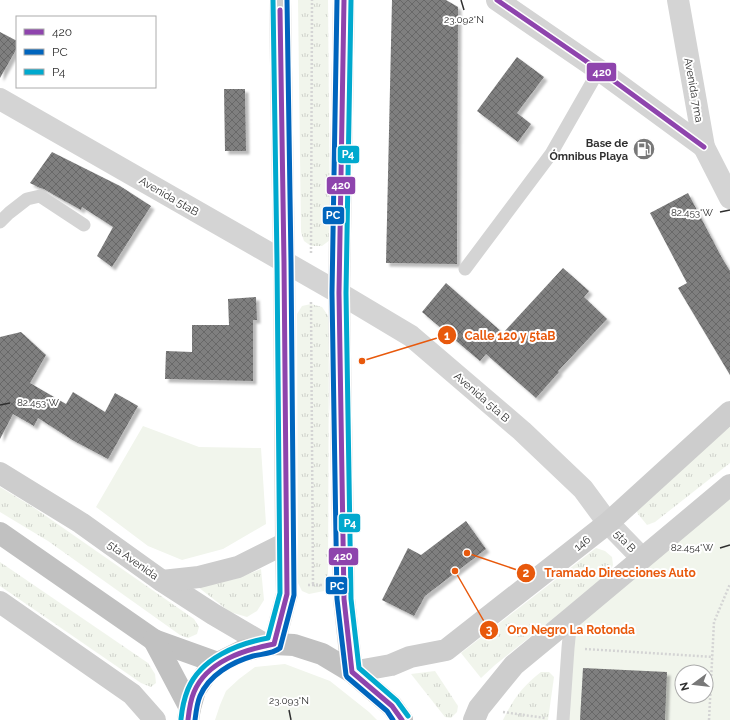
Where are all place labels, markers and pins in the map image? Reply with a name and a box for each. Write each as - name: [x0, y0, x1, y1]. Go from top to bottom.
- fuel station icon: Base de Ómnibus Playa: [631, 136, 657, 162]
- place label: Base de Ómnibus Playa: [550, 137, 628, 163]
- callout: Calle 120 y 5taB: [437, 323, 564, 347]
- callout: Tramado Direcciones Auto: [516, 561, 704, 585]
- callout: Oro Negro La Rotonda: [479, 618, 643, 642]

